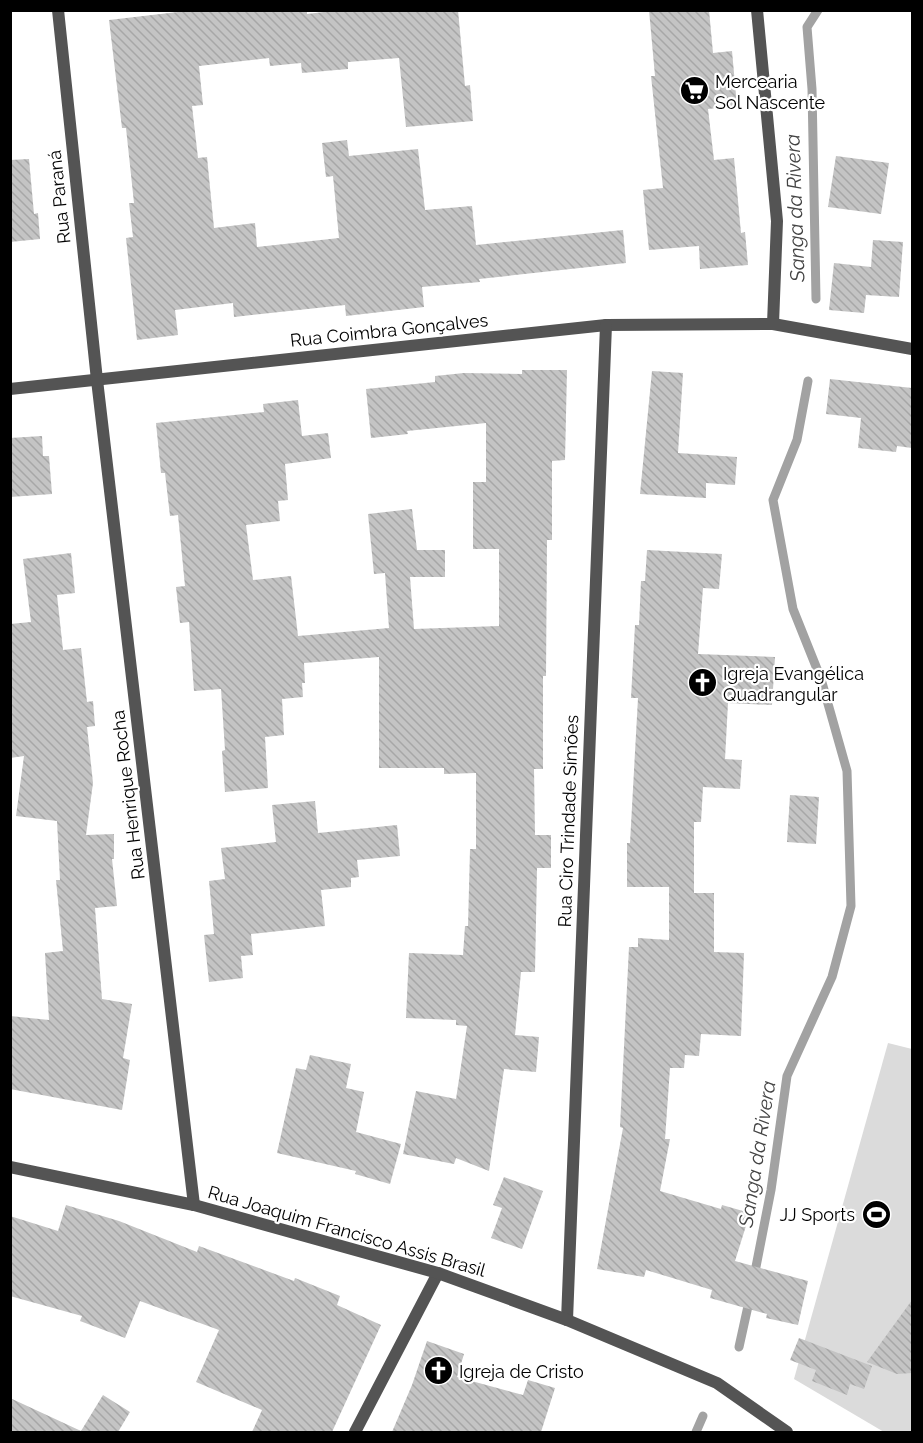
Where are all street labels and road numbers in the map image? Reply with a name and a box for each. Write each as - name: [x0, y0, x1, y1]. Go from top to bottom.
- street label: Rua Paraná: [44, 149, 74, 245]
- street label: Rua Coimbra Gonçalves: [289, 309, 489, 351]
- street label: Rua Henrique Rocha: [107, 709, 149, 881]
- street label: Rua Ciro Trindade Simões: [554, 714, 582, 928]
- street label: Rua Joaquim Francisco Assis Brasil: [206, 1181, 488, 1281]

